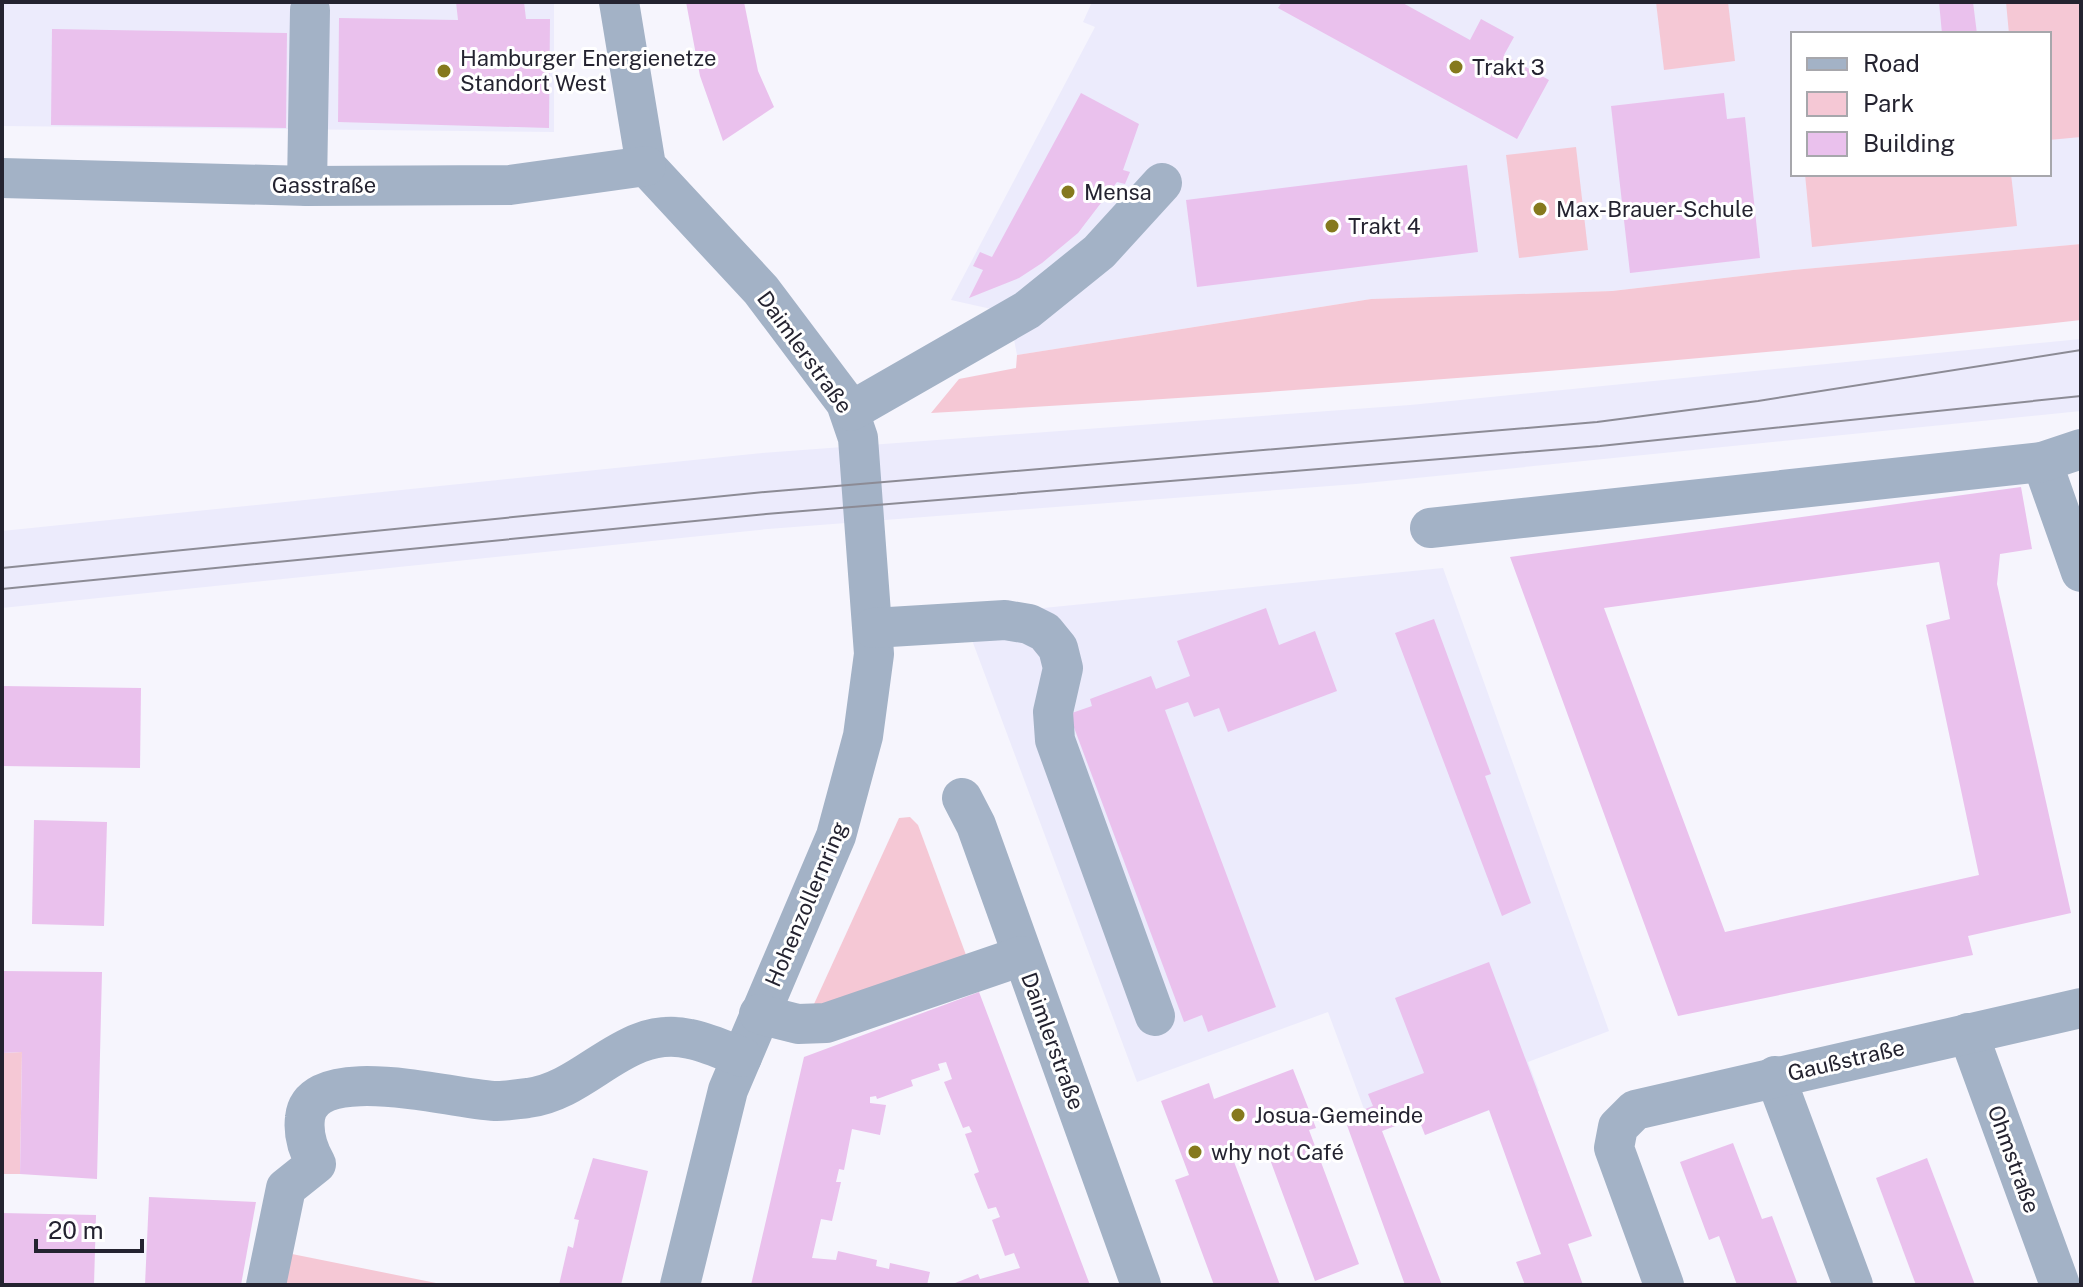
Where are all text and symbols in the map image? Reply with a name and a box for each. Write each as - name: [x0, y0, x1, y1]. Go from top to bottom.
- legend: [1791, 32, 2051, 176]
- place label: Hamburger Energienetze Standort West: [460, 45, 716, 96]
- text: Road: [1863, 49, 1920, 77]
- place label: Trakt 3: [1472, 54, 1545, 80]
- marker: Trakt 3: [1447, 58, 1465, 76]
- marker: Hamburger Energienetze Standort West: [435, 62, 453, 80]
- text: Park: [1863, 89, 1914, 117]
- text: Building: [1863, 129, 1955, 157]
- street label: Gasstraße: [272, 172, 376, 198]
- place label: Mensa: [1084, 179, 1152, 205]
- marker: Mensa: [1059, 183, 1077, 201]
- place label: Max-Brauer-Schule: [1556, 196, 1754, 222]
- marker: Max-Brauer-Schule: [1531, 200, 1549, 218]
- place label: Trakt 4: [1348, 213, 1421, 239]
- marker: Trakt 4: [1323, 217, 1341, 235]
- street label: Daimlerstraße: [752, 286, 858, 418]
- street label: Hohenzollernring: [760, 818, 852, 990]
- street label: Daimlerstraße: [1016, 969, 1090, 1113]
- street label: Gaußstraße: [1785, 1034, 1907, 1086]
- place label: Josua-Gemeinde: [1254, 1102, 1423, 1128]
- street label: Ohmstraße: [1982, 1102, 2046, 1216]
- marker: Josua-Gemeinde: [1229, 1106, 1247, 1124]
- place label: why not Café: [1211, 1139, 1344, 1165]
- marker: why not Café: [1186, 1143, 1204, 1161]
- scale bar: [36, 1203, 142, 1253]
- text: 20 m: [48, 1216, 104, 1244]

